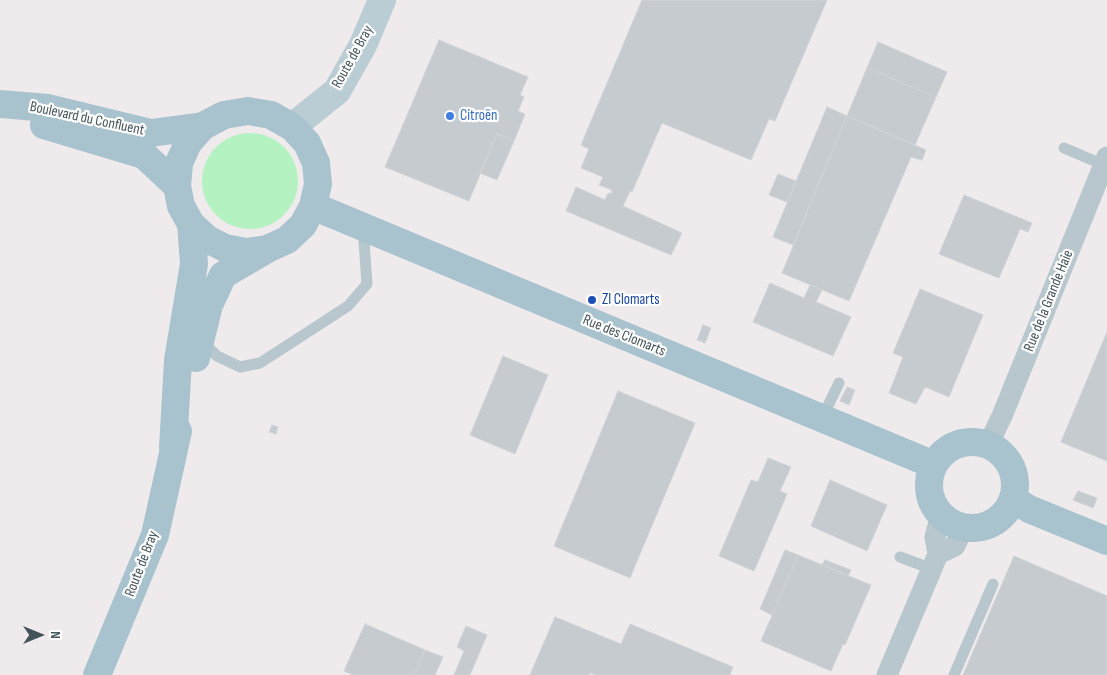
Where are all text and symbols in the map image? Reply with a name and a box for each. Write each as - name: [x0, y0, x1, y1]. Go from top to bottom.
- street label: Route de Bray: [328, 22, 378, 92]
- street label: Boulevard du Confluent: [28, 98, 146, 140]
- place label: Citroën: [460, 107, 497, 125]
- marker: Citroën: [444, 110, 456, 122]
- street label: Rue de la Grande Haie: [1020, 248, 1078, 354]
- place label: ZI Clomarts: [602, 291, 660, 309]
- marker: ZI Clomarts: [586, 294, 598, 306]
- street label: Rue des Clomarts: [580, 311, 668, 361]
- street label: Route de Bray: [121, 529, 163, 599]
- north arrow: [15, 610, 65, 660]
- text: N: [47, 631, 64, 639]

